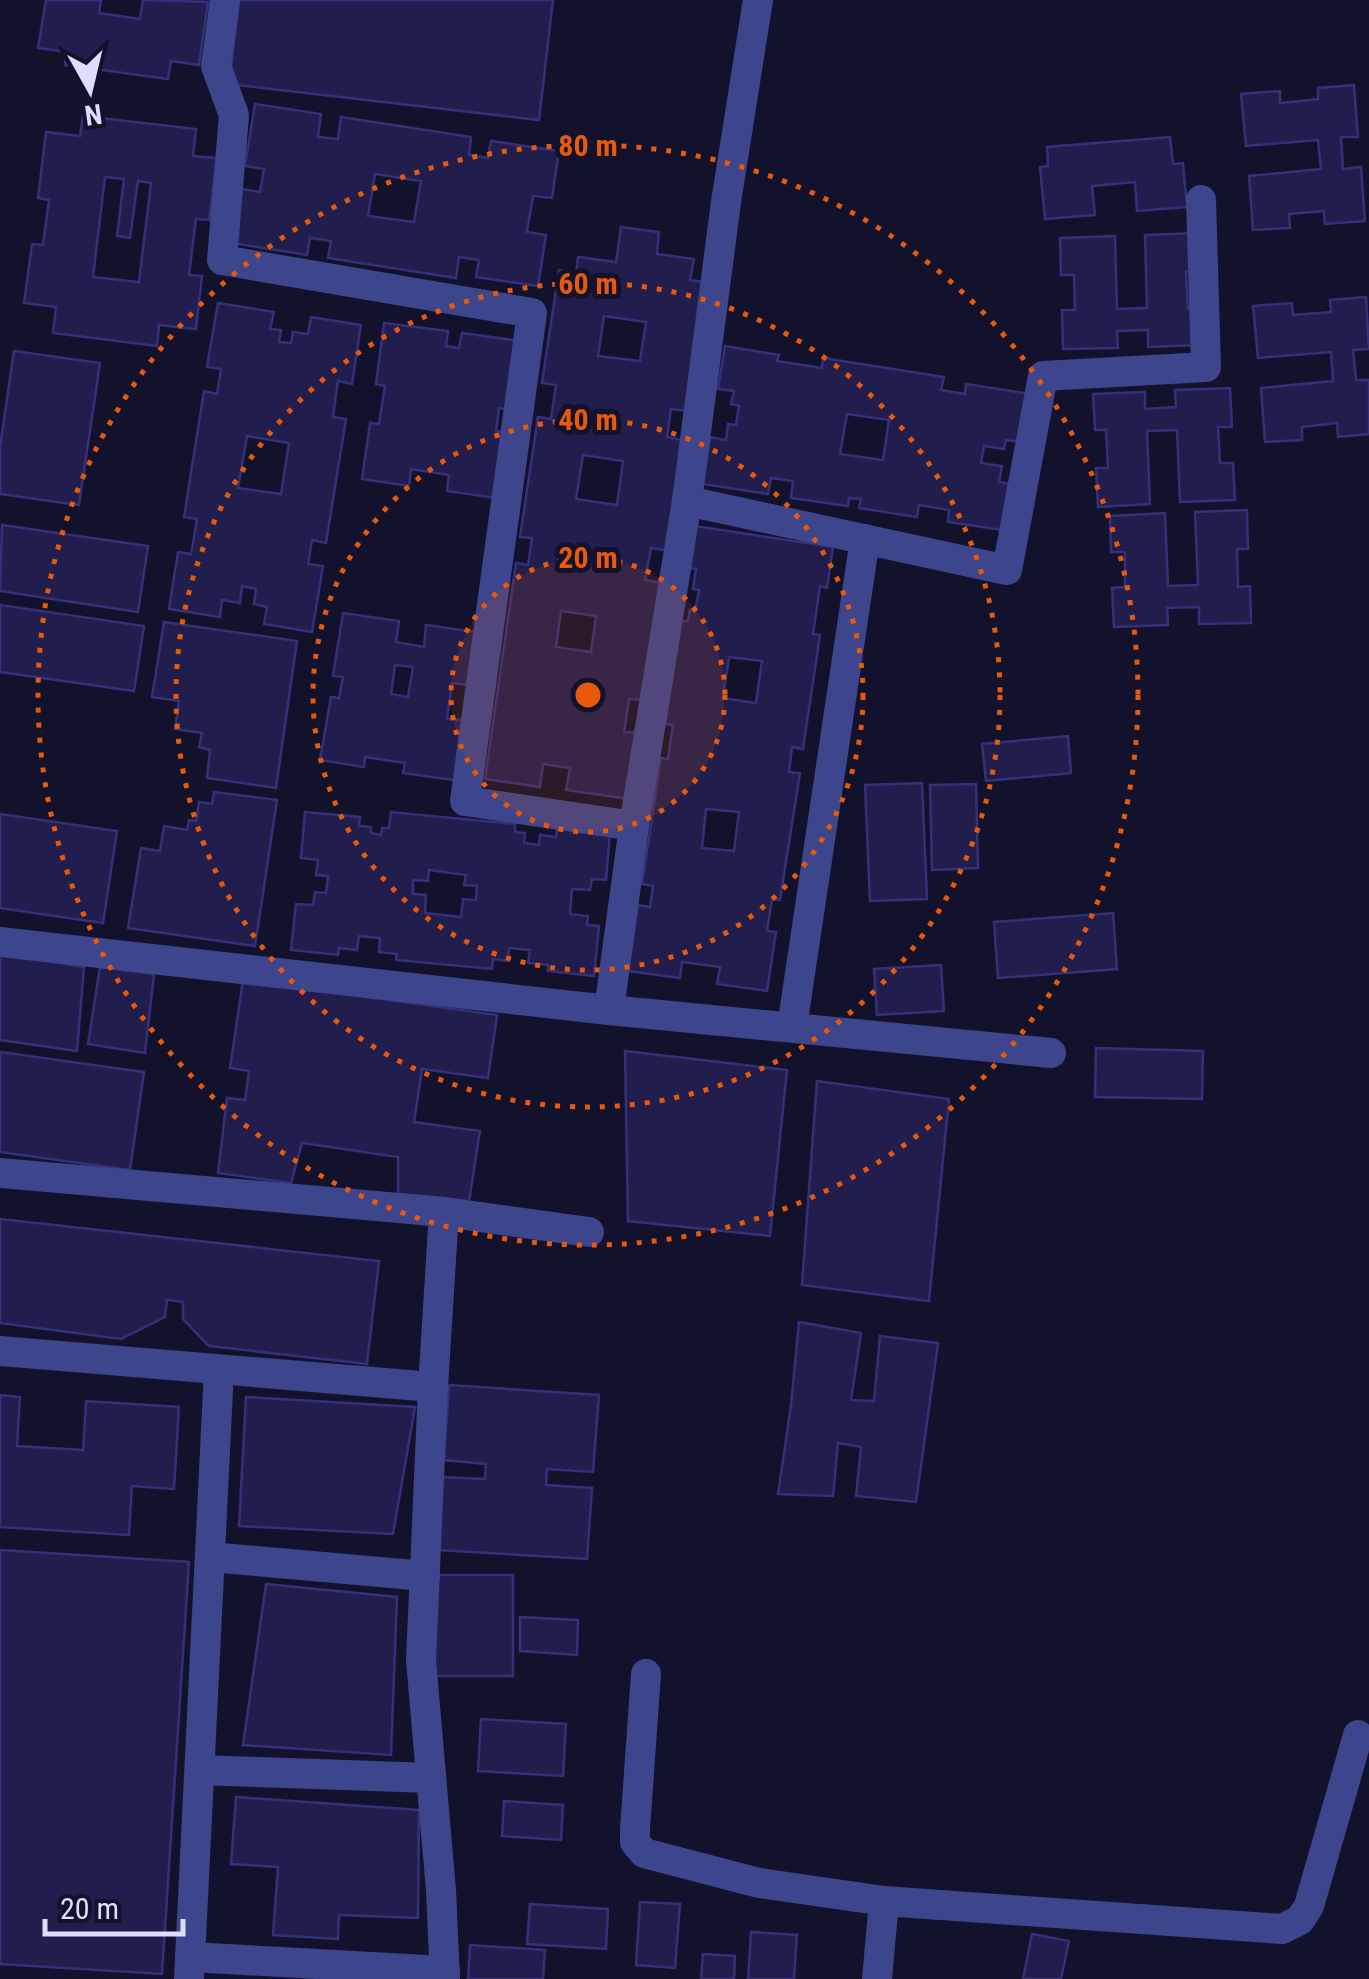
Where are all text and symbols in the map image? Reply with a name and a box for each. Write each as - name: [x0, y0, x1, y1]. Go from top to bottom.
- north arrow: [40, 40, 140, 140]
- text: N: [83, 97, 104, 132]
- text: 80 m: [558, 128, 618, 163]
- text: 60 m: [558, 266, 618, 301]
- text: 40 m: [558, 402, 618, 437]
- text: 20 m: [558, 540, 618, 575]
- centre of rings: [570, 677, 606, 713]
- scale bar: [45, 1874, 182, 1936]
- text: 20 m: [60, 1891, 119, 1926]

